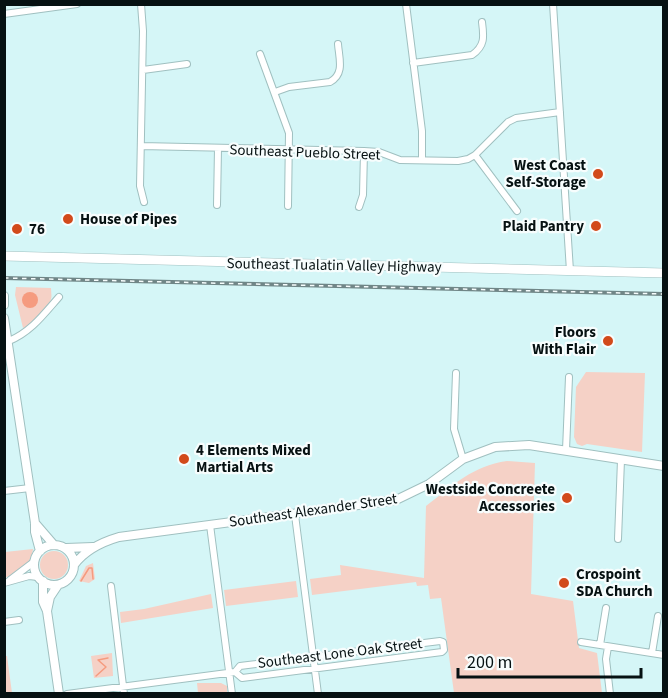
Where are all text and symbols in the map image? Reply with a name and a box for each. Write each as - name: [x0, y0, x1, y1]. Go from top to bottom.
- street label: Southeast Pueblo Street: [229, 139, 381, 166]
- place label: West Coast Self-Storage: [506, 155, 586, 193]
- marker: West Coast Self-Storage: [591, 167, 605, 181]
- place label: House of Pipes: [80, 209, 177, 230]
- marker: House of Pipes: [61, 212, 75, 226]
- place label: Plaid Pantry: [503, 216, 584, 237]
- place label: 76: [29, 219, 45, 240]
- marker: Plaid Pantry: [589, 219, 603, 233]
- marker: 76: [10, 222, 24, 236]
- street label: Southeast Tualatin Valley Highway: [226, 253, 442, 278]
- place label: Floors With Flair: [532, 322, 596, 360]
- marker: Floors With Flair: [601, 334, 615, 348]
- place label: 4 Elements Mixed Martial Arts: [196, 440, 311, 478]
- marker: 4 Elements Mixed Martial Arts: [177, 452, 191, 466]
- place label: Westside Concreete Accessories: [426, 479, 555, 517]
- street label: Southeast Alexander Street: [228, 488, 398, 533]
- marker: Westside Concreete Accessories: [560, 491, 574, 505]
- place label: Crospoint SDA Church: [576, 564, 653, 602]
- marker: Crospoint SDA Church: [557, 576, 571, 590]
- street label: Southeast Lone Oak Street: [257, 633, 424, 674]
- scale bar: [458, 641, 641, 679]
- text: 200 m: [467, 650, 512, 675]

